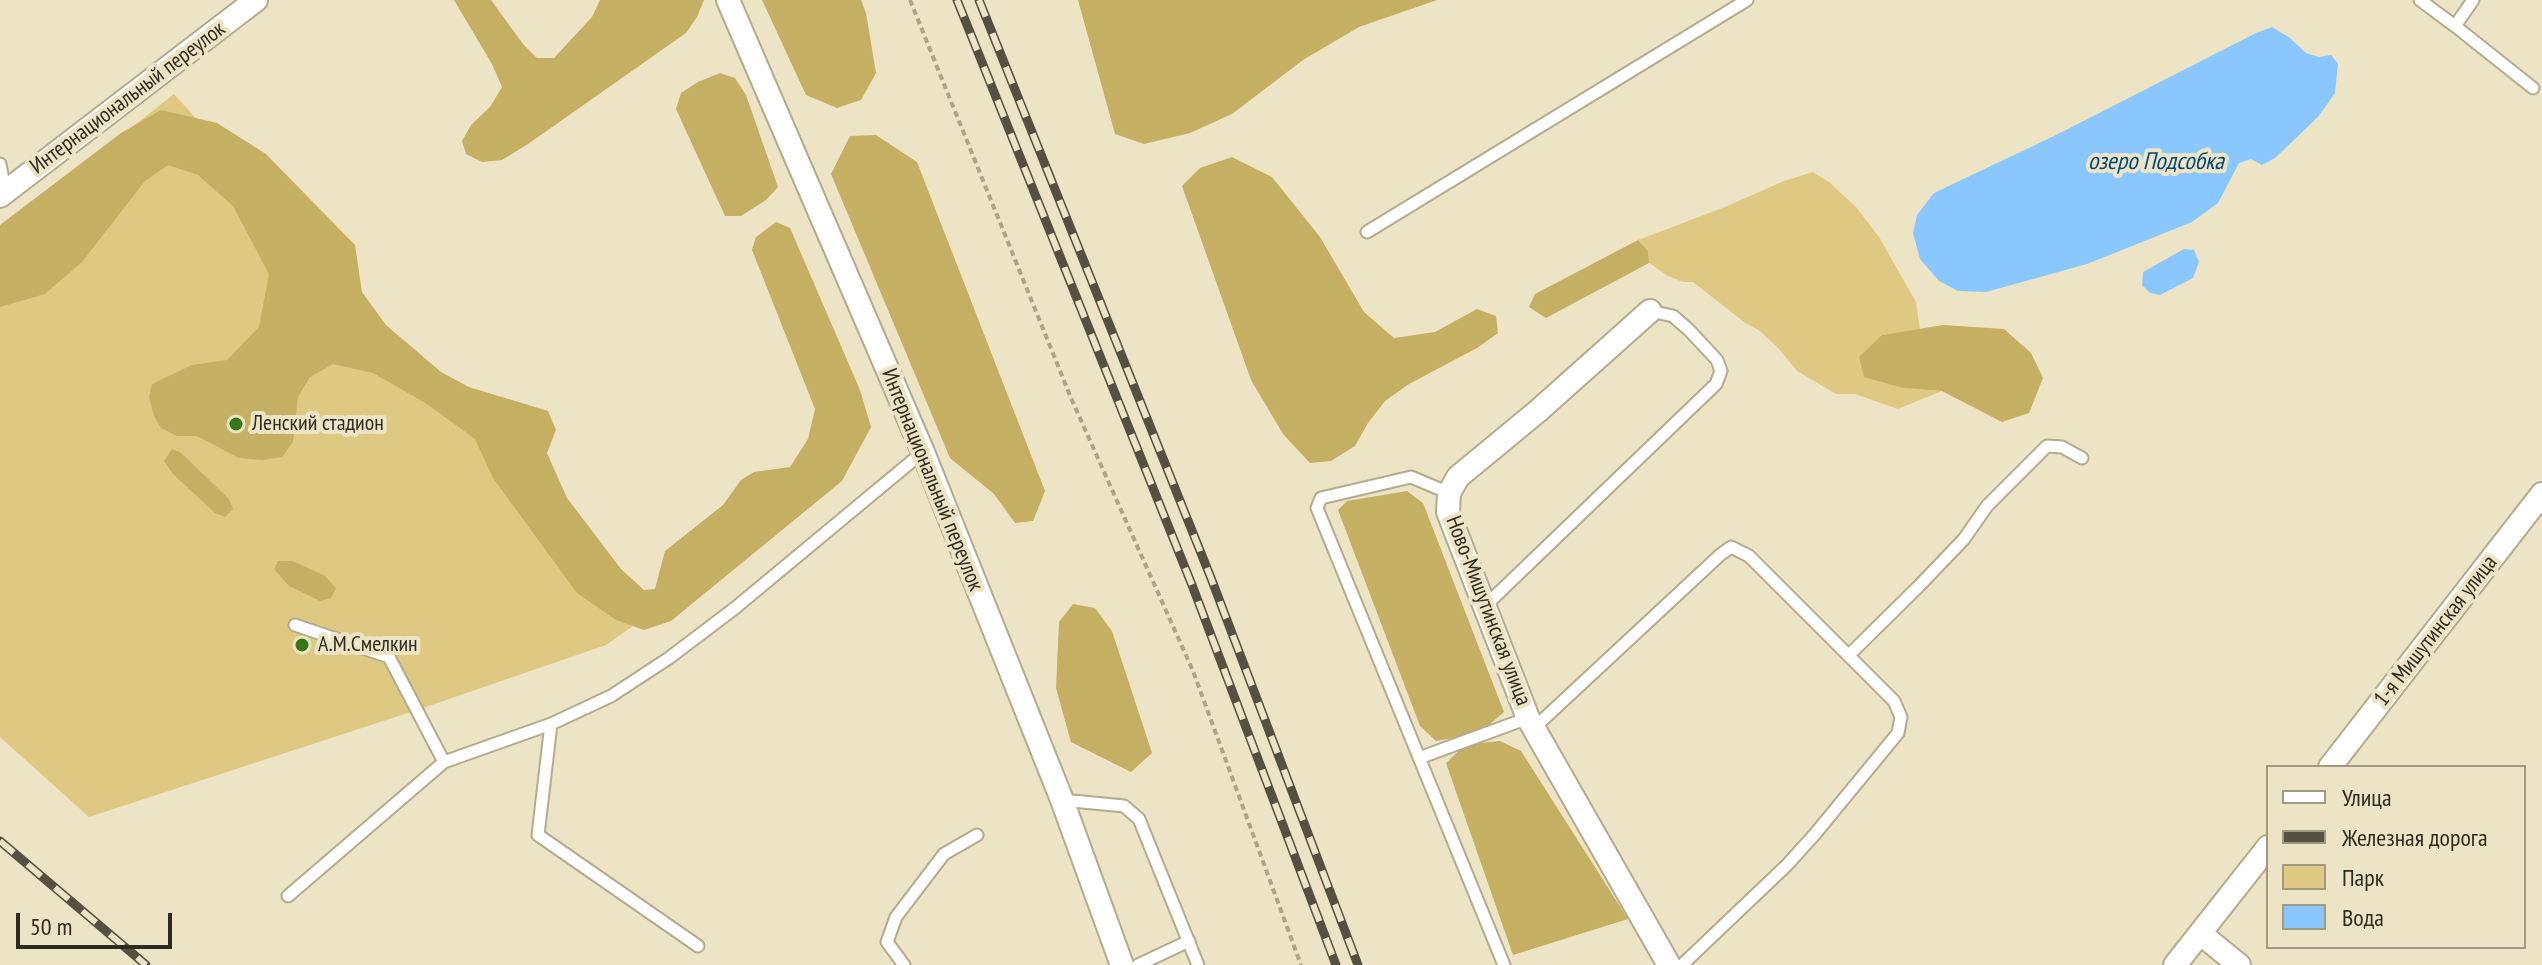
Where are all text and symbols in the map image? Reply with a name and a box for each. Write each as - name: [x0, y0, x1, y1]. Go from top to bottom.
- street label: Интернациональный переулок: [25, 16, 231, 180]
- water label: озеро Подсобка: [2088, 148, 2224, 176]
- street label: Интернациональный переулок: [875, 365, 989, 595]
- place label: Ленский стадион: [252, 411, 384, 437]
- marker: Ленский стадион: [227, 415, 245, 433]
- street label: Ново-Мишутинская улица: [1440, 512, 1536, 710]
- street label: 1-я Мишутинская улица: [2369, 550, 2503, 712]
- place label: А.М.Смелкин: [318, 632, 418, 658]
- marker: А.М.Смелкин: [293, 636, 311, 654]
- legend: [2266, 765, 2526, 949]
- text: Улица: [2342, 782, 2392, 813]
- text: Железная дорога: [2342, 822, 2488, 853]
- text: Парк: [2342, 862, 2384, 893]
- scale bar: [20, 897, 176, 947]
- text: Вода: [2342, 902, 2384, 933]
- text: 50 m: [30, 911, 72, 942]

